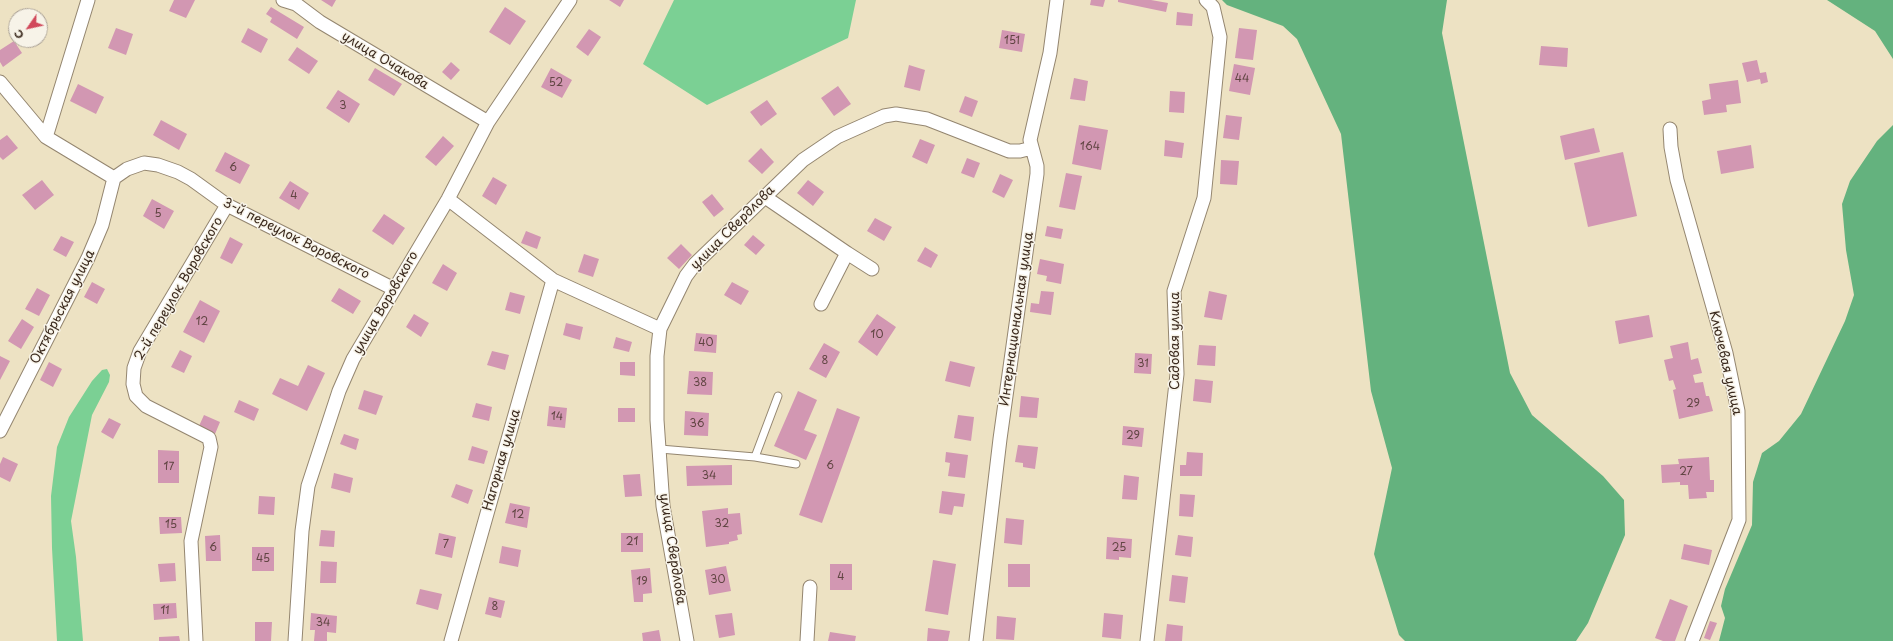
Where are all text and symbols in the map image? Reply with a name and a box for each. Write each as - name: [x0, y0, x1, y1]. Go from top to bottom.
- north arrow: [8, 8, 48, 48]
- text: С: [9, 26, 28, 43]
- street label: улица Очакова: [339, 29, 431, 93]
- house number: 151: [1004, 34, 1020, 48]
- house number: 44: [1235, 72, 1249, 86]
- house number: 52: [549, 76, 563, 90]
- house number: 3: [339, 99, 347, 113]
- house number: 164: [1080, 140, 1100, 154]
- house number: 6: [229, 161, 237, 175]
- street label: улица Свердлова: [688, 183, 778, 273]
- house number: 4: [290, 189, 298, 203]
- street label: 3-й переулок Воровского: [220, 195, 372, 283]
- house number: 5: [154, 207, 162, 221]
- street label: 2-й переулок Воровского: [132, 215, 226, 363]
- street label: Интернациональная улица: [997, 231, 1037, 407]
- street label: Октябрьская улица: [27, 247, 99, 367]
- street label: улица Воровского: [350, 249, 422, 357]
- street label: Садовая улица: [1167, 292, 1183, 390]
- street label: Ключевая улица: [1705, 309, 1745, 417]
- house number: 12: [196, 315, 208, 329]
- house number: 10: [871, 328, 883, 342]
- house number: 40: [698, 336, 714, 350]
- house number: 8: [822, 354, 828, 368]
- house number: 31: [1137, 357, 1149, 371]
- house number: 38: [693, 376, 707, 390]
- house number: 29: [1686, 397, 1700, 411]
- street label: Нагорная улица: [480, 407, 524, 513]
- house number: 14: [551, 410, 563, 424]
- house number: 36: [690, 417, 704, 431]
- house number: 29: [1126, 429, 1140, 443]
- house number: 6: [826, 459, 834, 473]
- house number: 17: [164, 460, 174, 474]
- house number: 27: [1679, 465, 1693, 479]
- house number: 34: [702, 469, 716, 483]
- street label: улица Свердлова: [656, 492, 688, 606]
- house number: 12: [512, 508, 524, 522]
- house number: 32: [715, 517, 729, 531]
- house number: 15: [165, 518, 177, 532]
- house number: 21: [626, 535, 638, 549]
- house number: 7: [443, 538, 449, 552]
- house number: 6: [209, 541, 217, 555]
- house number: 25: [1112, 541, 1126, 555]
- house number: 45: [256, 552, 270, 566]
- house number: 4: [837, 570, 845, 584]
- house number: 30: [710, 573, 726, 587]
- house number: 19: [636, 575, 648, 589]
- house number: 8: [492, 600, 498, 614]
- house number: 11: [160, 604, 170, 618]
- house number: 34: [316, 616, 330, 630]

